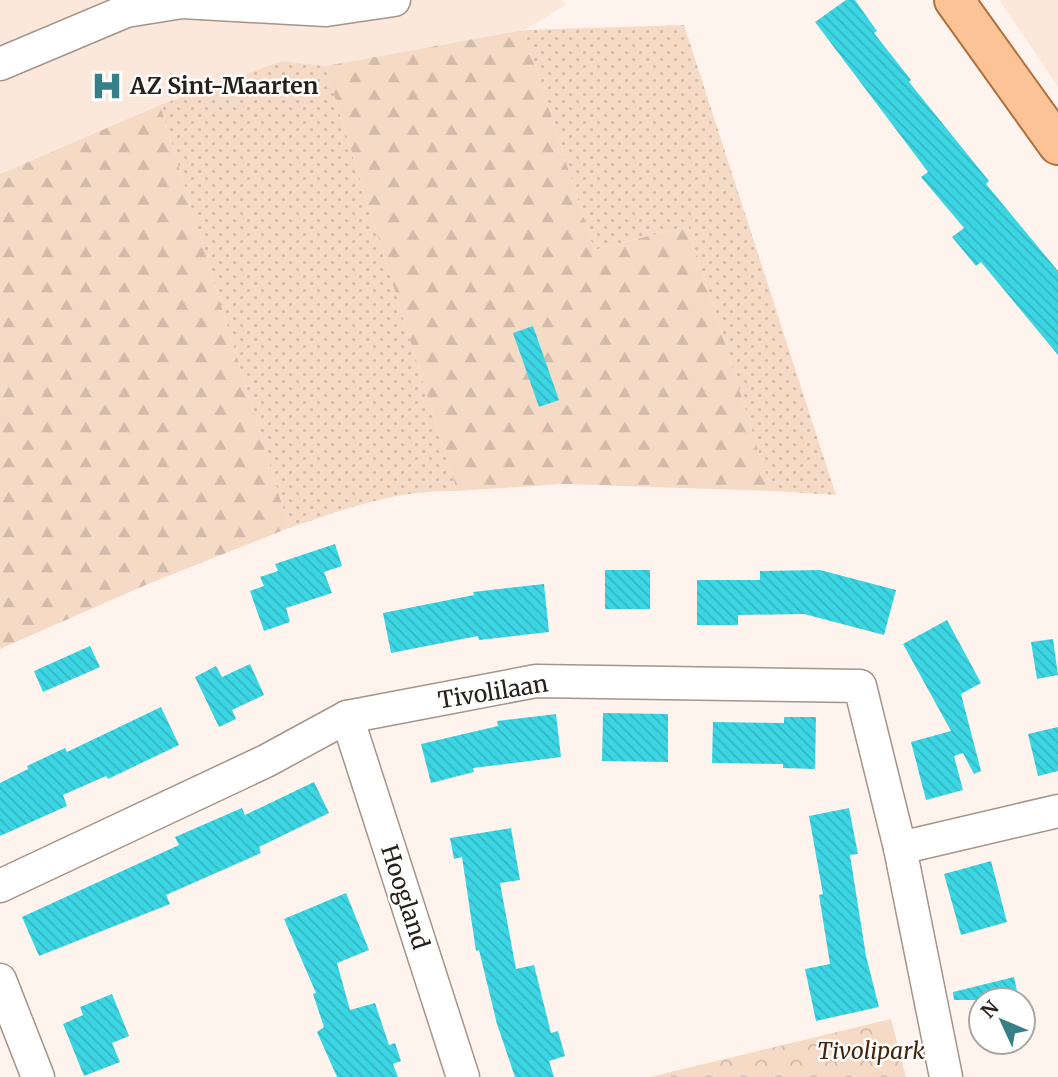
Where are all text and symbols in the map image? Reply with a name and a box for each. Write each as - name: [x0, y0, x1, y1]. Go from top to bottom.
- hospital icon: AZ Sint-Maarten: [90, 69, 124, 103]
- place label: AZ Sint-Maarten: [129, 71, 319, 100]
- street label: Tivolilaan: [436, 669, 550, 715]
- street label: Hoogland: [375, 841, 436, 953]
- north arrow: [967, 986, 1037, 1056]
- text: N: [976, 995, 1004, 1023]
- park label: Tivolipark: [817, 1036, 925, 1065]

